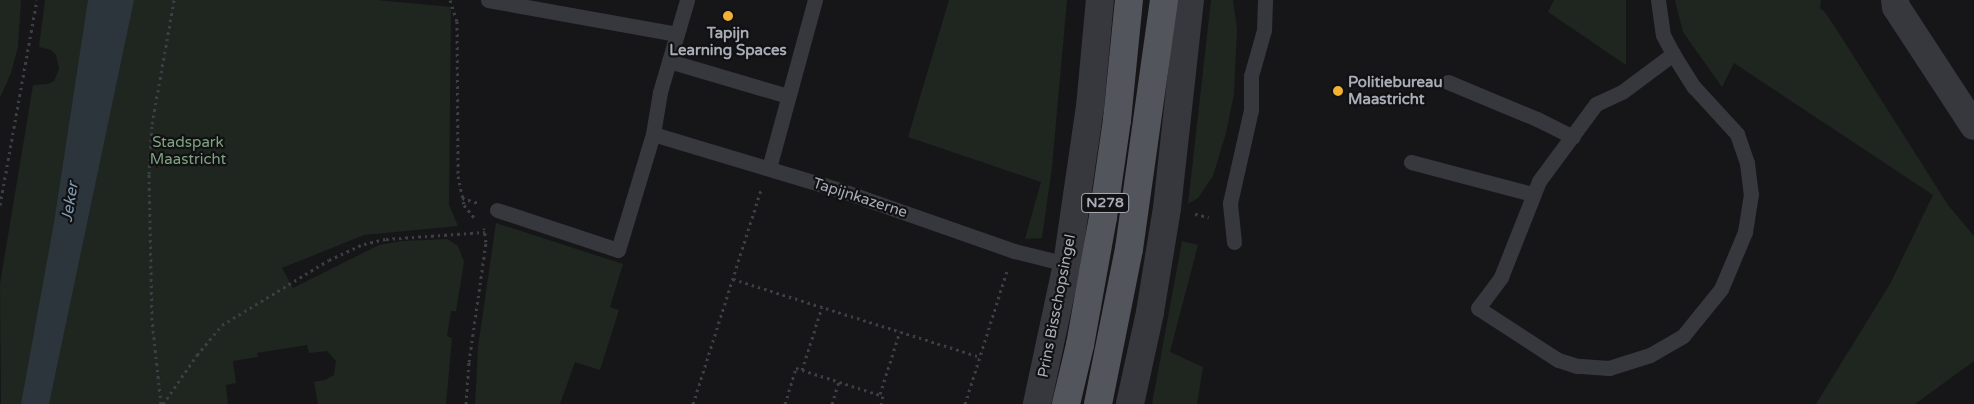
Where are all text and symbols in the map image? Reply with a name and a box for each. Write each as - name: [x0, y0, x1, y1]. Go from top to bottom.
- marker: Tapijn Learning Spaces: [722, 10, 734, 22]
- place label: Tapijn Learning Spaces: [669, 24, 787, 59]
- place label: Politiebureau Maastricht: [1348, 73, 1443, 108]
- marker: Politiebureau Maastricht: [1332, 85, 1344, 97]
- park label: Stadspark Maastricht: [150, 133, 226, 168]
- street label: Tapijnkazerne: [810, 174, 910, 222]
- water label: Jeker: [57, 181, 83, 223]
- road number: N278: [1080, 192, 1130, 214]
- street label: Prins Bisschopsingel: [1034, 233, 1080, 379]

